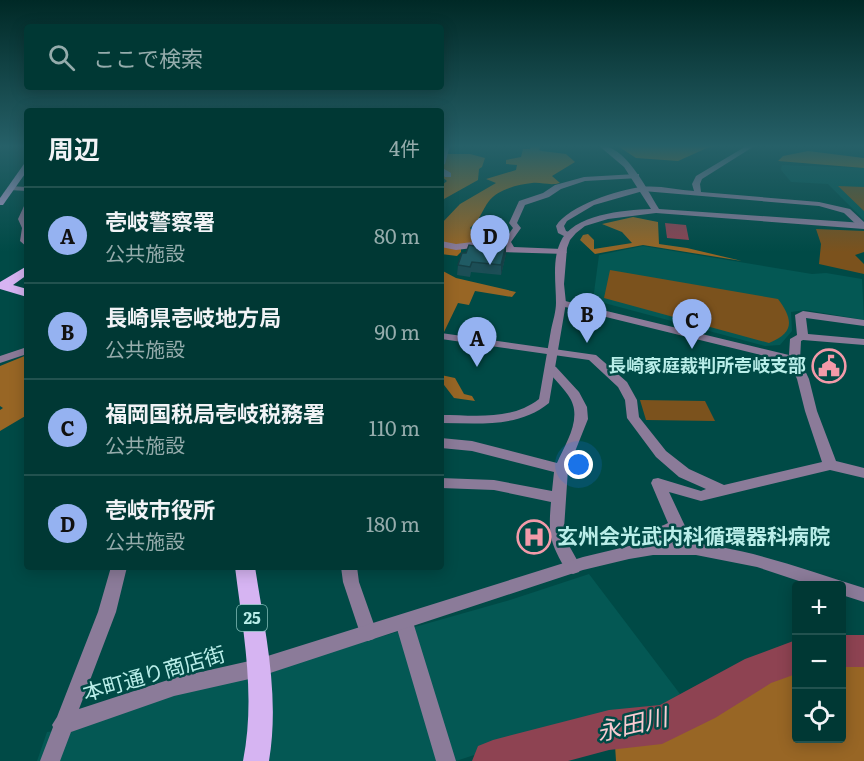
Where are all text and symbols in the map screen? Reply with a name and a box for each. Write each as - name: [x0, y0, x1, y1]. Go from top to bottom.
- search box: [24, 24, 444, 90]
- icon: search: [45, 41, 78, 74]
- text: ここで検索: [93, 41, 203, 74]
- text: 周辺: [48, 128, 100, 167]
- text: 4件: [389, 132, 420, 162]
- text: 壱岐警察署: [105, 204, 215, 237]
- pin: D: [470, 216, 510, 265]
- text: A: [60, 220, 75, 250]
- text: 80 m: [374, 220, 420, 250]
- text: 公共施設: [105, 237, 185, 267]
- pin: B: [568, 294, 606, 343]
- text: 長崎県壱岐地方局: [105, 300, 281, 333]
- pin: C: [672, 300, 712, 349]
- text: B: [61, 316, 74, 346]
- text: 90 m: [375, 316, 420, 346]
- pin: A: [458, 318, 496, 367]
- text: 公共施設: [105, 333, 185, 363]
- public building icon: 長崎家庭裁判所壱岐支部: [811, 348, 847, 384]
- place label: 長崎家庭裁判所壱岐支部: [608, 351, 806, 378]
- text: 福岡国税局壱岐税務署: [105, 396, 325, 429]
- text: C: [60, 412, 75, 442]
- text: 110 m: [369, 412, 420, 442]
- text: 公共施設: [105, 429, 185, 459]
- your location: [564, 450, 593, 479]
- text: 壱岐市役所: [105, 492, 215, 525]
- text: D: [60, 508, 75, 538]
- text: 180 m: [366, 508, 420, 538]
- hospital icon: 玄州会光武内科循環器科病院: [516, 519, 552, 555]
- place label: 玄州会光武内科循環器科病院: [557, 519, 830, 550]
- text: 公共施設: [105, 525, 185, 555]
- map controls: [792, 581, 846, 743]
- button: +: [792, 581, 846, 635]
- road number: 25: [237, 605, 267, 631]
- button: −: [792, 635, 846, 689]
- street label: 本町通り商店街: [78, 636, 228, 707]
- button: locate: [792, 689, 846, 743]
- water label: 永田川: [592, 697, 673, 748]

